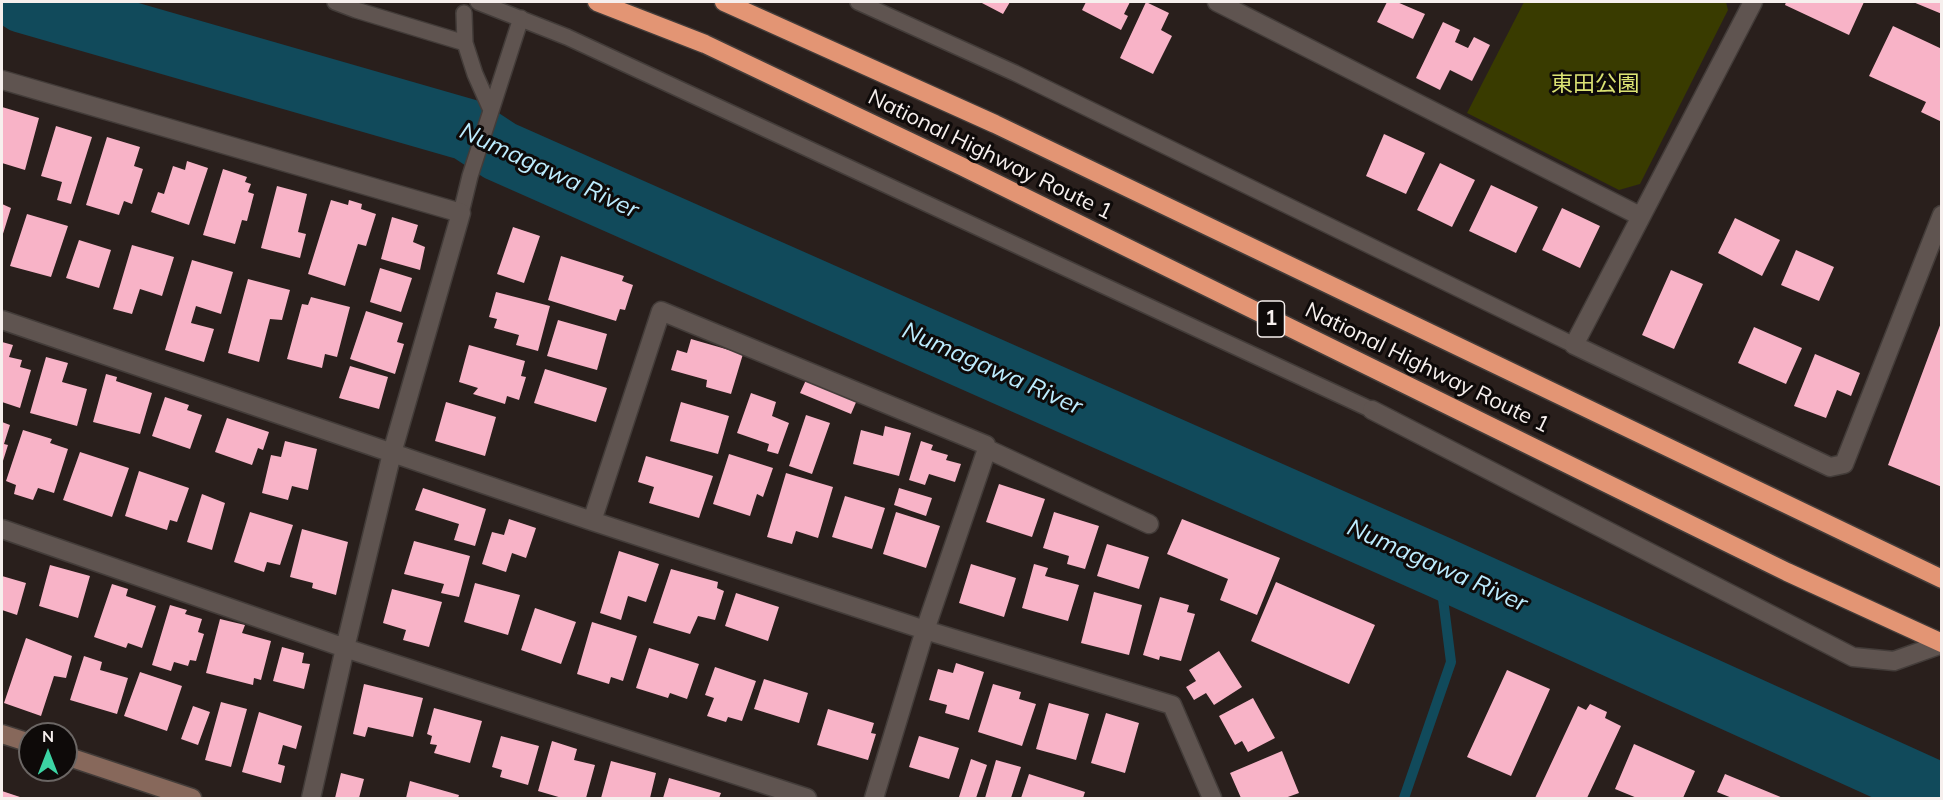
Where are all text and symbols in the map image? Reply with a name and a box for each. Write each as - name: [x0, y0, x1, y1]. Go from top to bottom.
- park label: 東田公園: [1551, 71, 1639, 97]
- street label: National Highway Route 1: [864, 84, 1116, 226]
- water label: Numagawa River: [455, 117, 643, 225]
- street label: National Highway Route 1: [1301, 297, 1553, 439]
- road number: 1: [1258, 301, 1284, 337]
- water label: Numagawa River: [898, 316, 1086, 422]
- water label: Numagawa River: [1343, 513, 1531, 619]
- north arrow: [18, 722, 78, 782]
- text: N: [42, 726, 54, 746]

